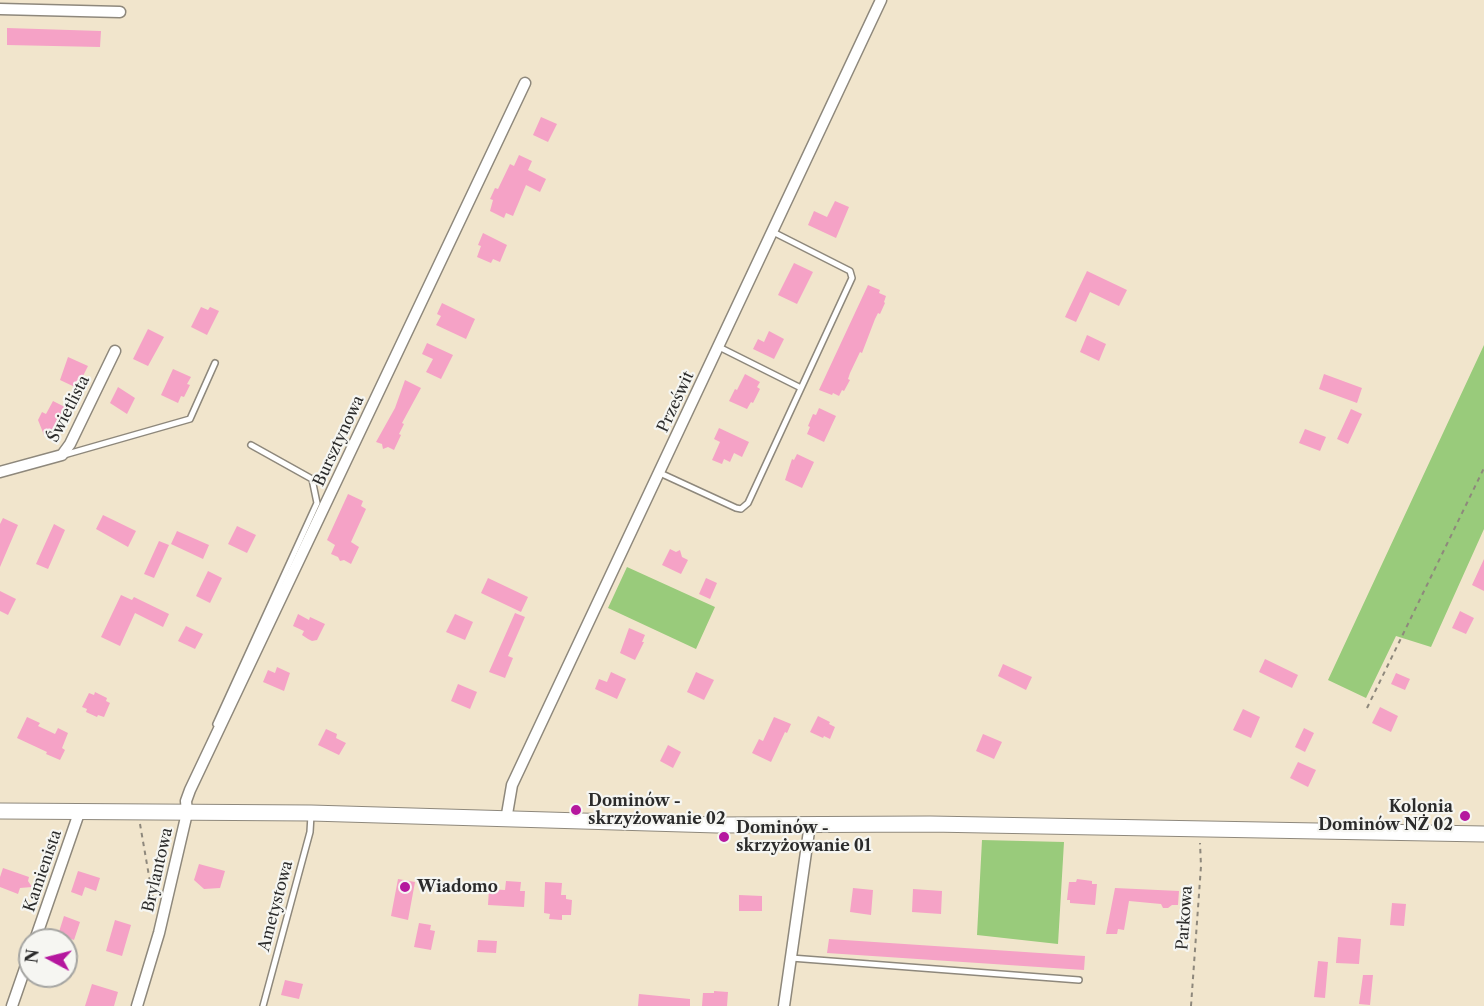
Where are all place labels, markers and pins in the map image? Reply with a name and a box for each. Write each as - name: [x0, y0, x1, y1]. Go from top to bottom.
- place label: Dominów - skrzyżowanie 02: [588, 791, 725, 829]
- place label: Kolonia Dominów NŻ 02: [1318, 797, 1453, 835]
- marker: Dominów - skrzyżowanie 02: [569, 803, 583, 817]
- marker: Kolonia Dominów NŻ 02: [1458, 809, 1472, 823]
- place label: Dominów - skrzyżowanie 01: [736, 818, 871, 856]
- marker: Dominów - skrzyżowanie 01: [717, 830, 731, 844]
- place label: Wiadomo: [417, 877, 498, 897]
- marker: Wiadomo: [398, 880, 412, 894]

